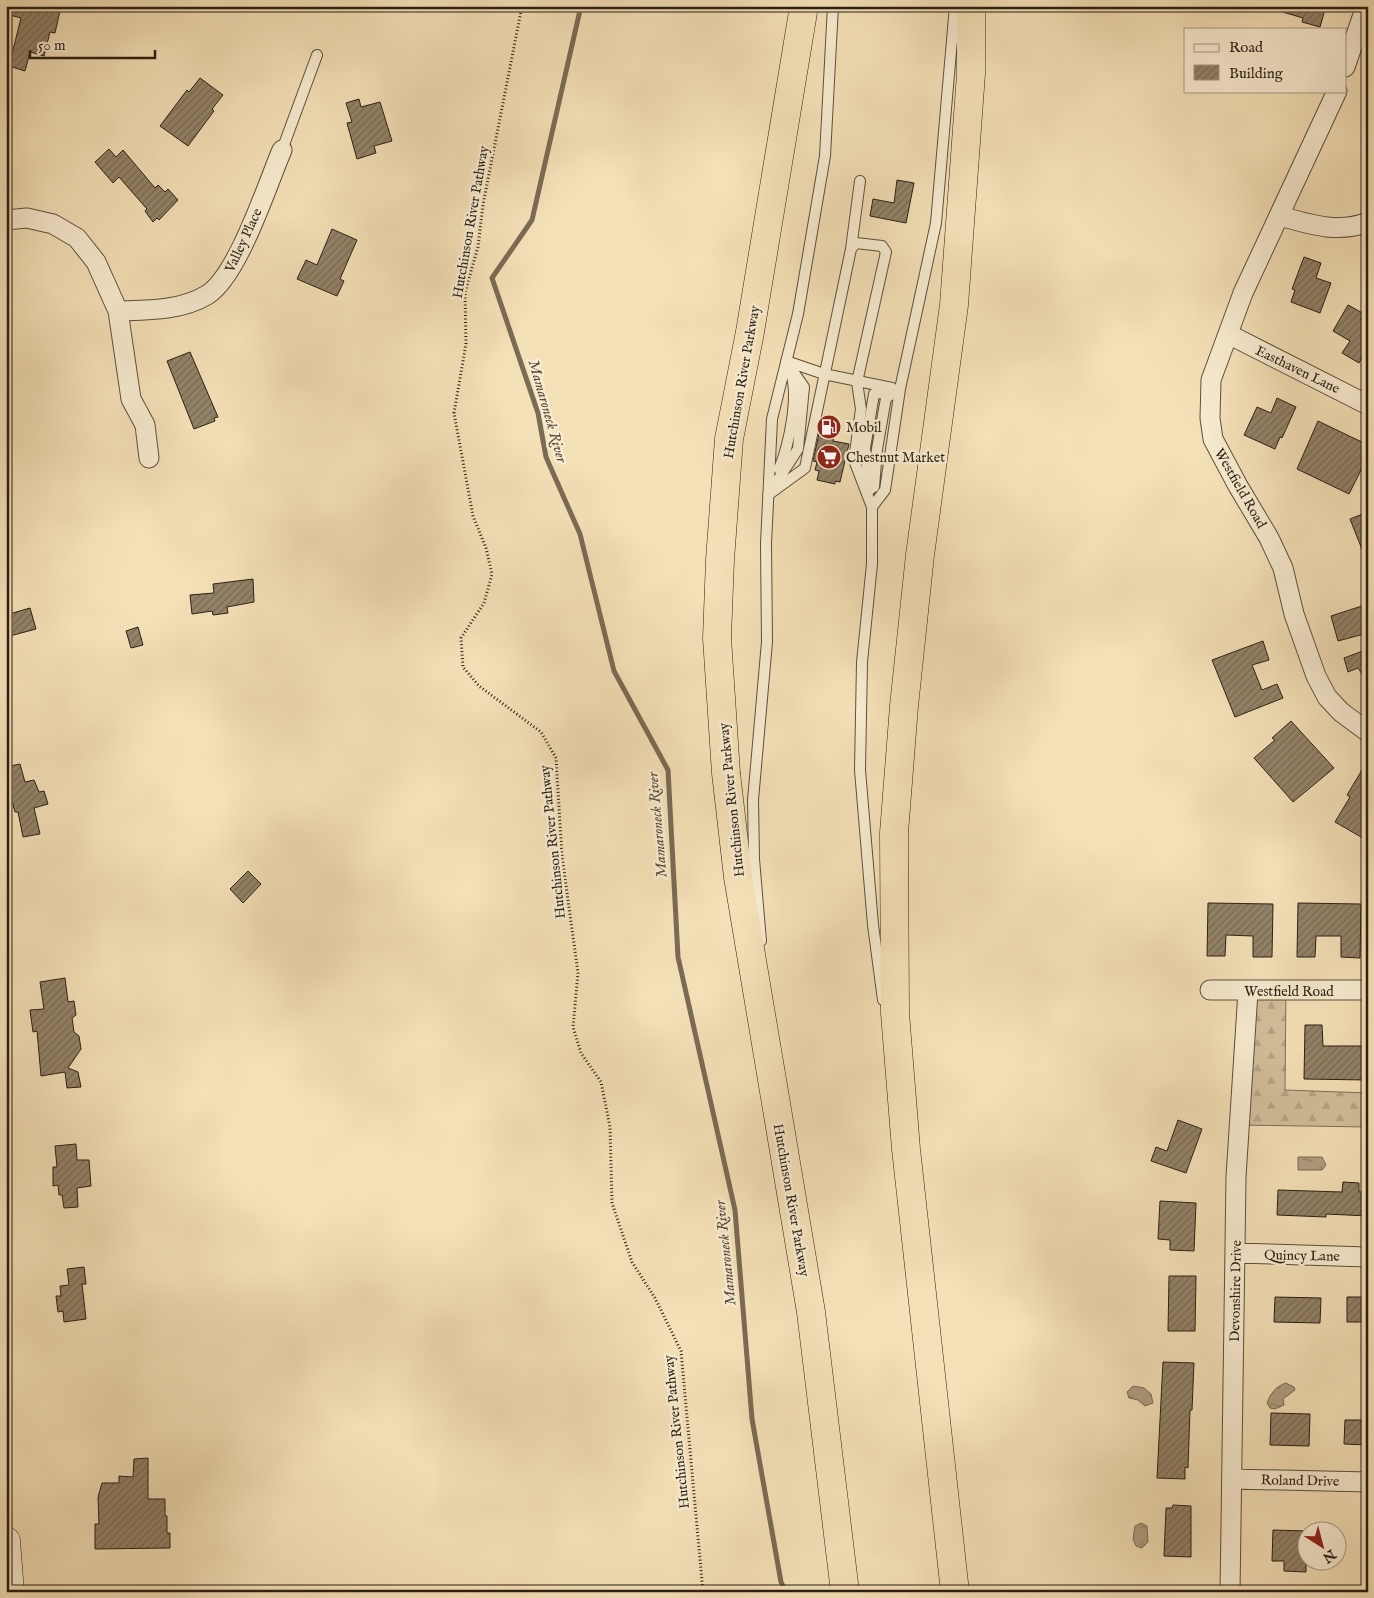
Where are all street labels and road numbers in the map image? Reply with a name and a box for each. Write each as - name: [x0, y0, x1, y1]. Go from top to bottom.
- street label: Hutchinson River Pathway: [449, 144, 493, 300]
- street label: Valley Place: [221, 205, 267, 276]
- street label: Hutchinson River Parkway: [720, 304, 764, 460]
- street label: Easthaven Lane: [1252, 342, 1343, 398]
- street label: Westfield Road: [1210, 445, 1271, 532]
- street label: Hutchinson River Parkway: [715, 722, 749, 878]
- street label: Hutchinson River Pathway: [536, 764, 570, 920]
- street label: Westfield Road: [1244, 983, 1334, 1001]
- street label: Hutchinson River Parkway: [769, 1122, 813, 1278]
- street label: Devonshire Drive: [1226, 1239, 1246, 1342]
- street label: Quincy Lane: [1264, 1246, 1341, 1266]
- street label: Hutchinson River Pathway: [660, 1354, 694, 1510]
- street label: Roland Drive: [1261, 1471, 1340, 1491]

